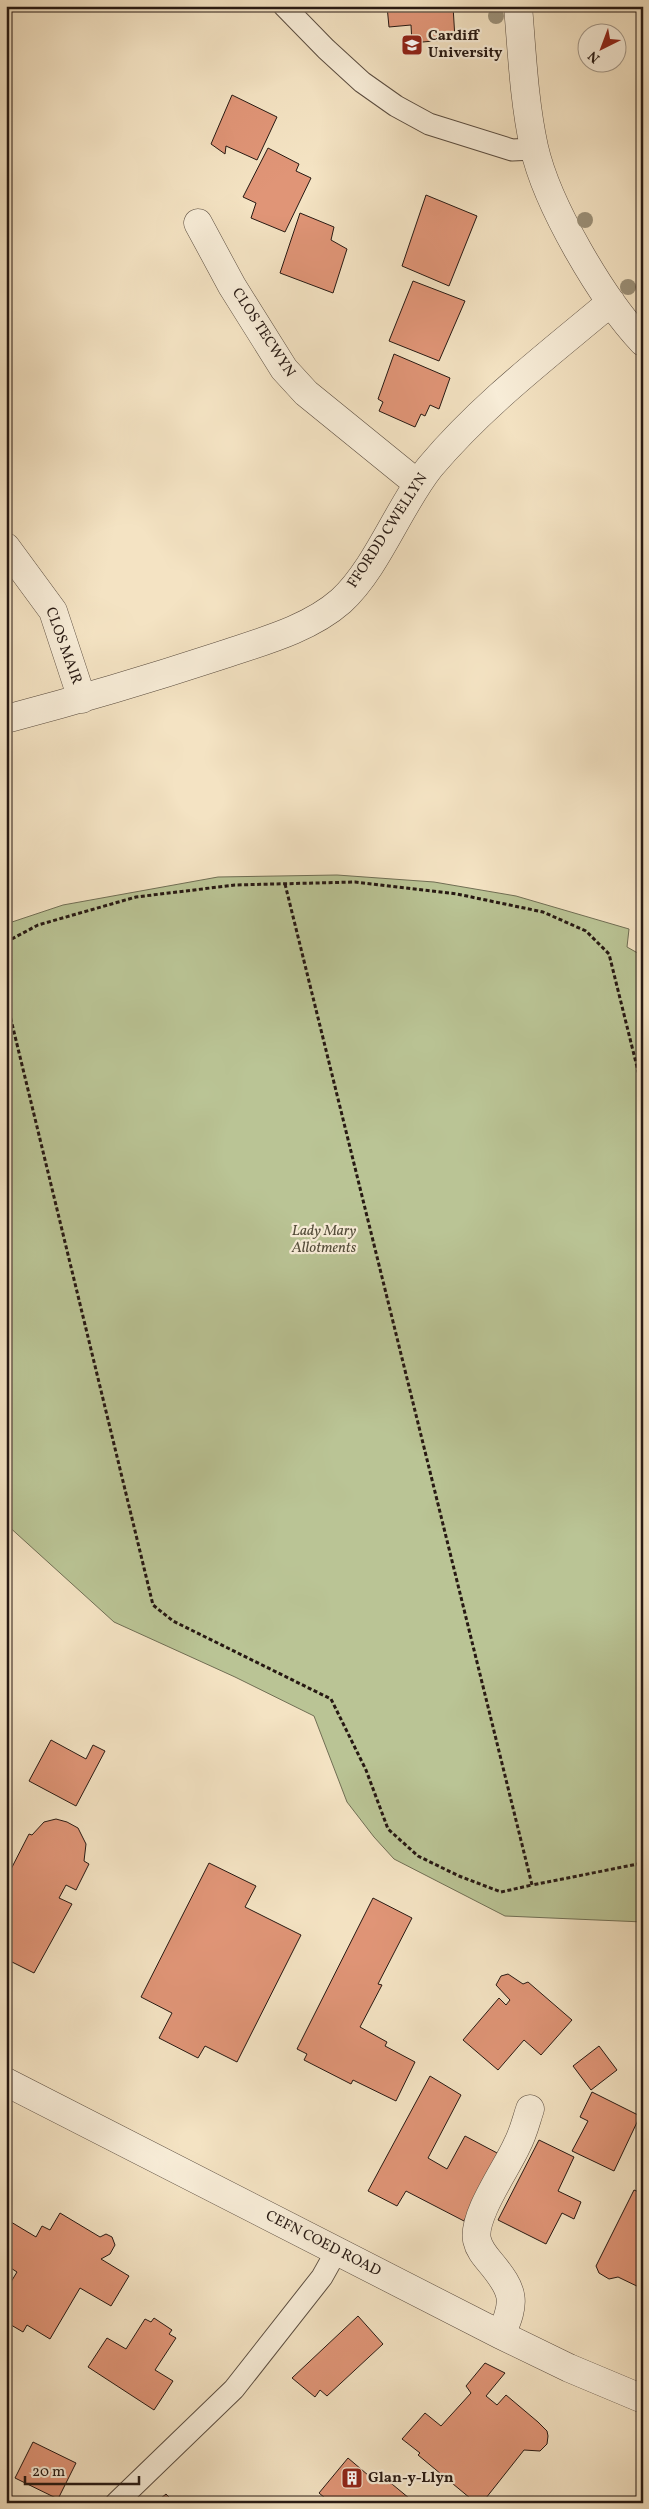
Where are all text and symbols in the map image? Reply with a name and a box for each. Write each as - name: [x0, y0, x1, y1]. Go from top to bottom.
- north arrow: [576, 22, 626, 72]
- place label: Cardiff University: [428, 26, 503, 64]
- school or university icon: Cardiff University: [400, 33, 424, 57]
- text: N: [584, 46, 604, 67]
- street label: CLOS TECWYN: [226, 284, 300, 382]
- street label: FFORDD CWELLYN: [343, 469, 433, 593]
- street label: CLOS MAIR: [39, 605, 87, 687]
- park label: Lady Mary Allotments: [291, 1221, 357, 1259]
- street label: CEFN COED ROAD: [262, 2206, 384, 2282]
- scale bar: [25, 2454, 139, 2486]
- text: 20 m: [32, 2462, 65, 2483]
- building icon: Glan-y-Llyn: [340, 2466, 364, 2490]
- place label: Glan-y-Llyn: [368, 2468, 454, 2489]

